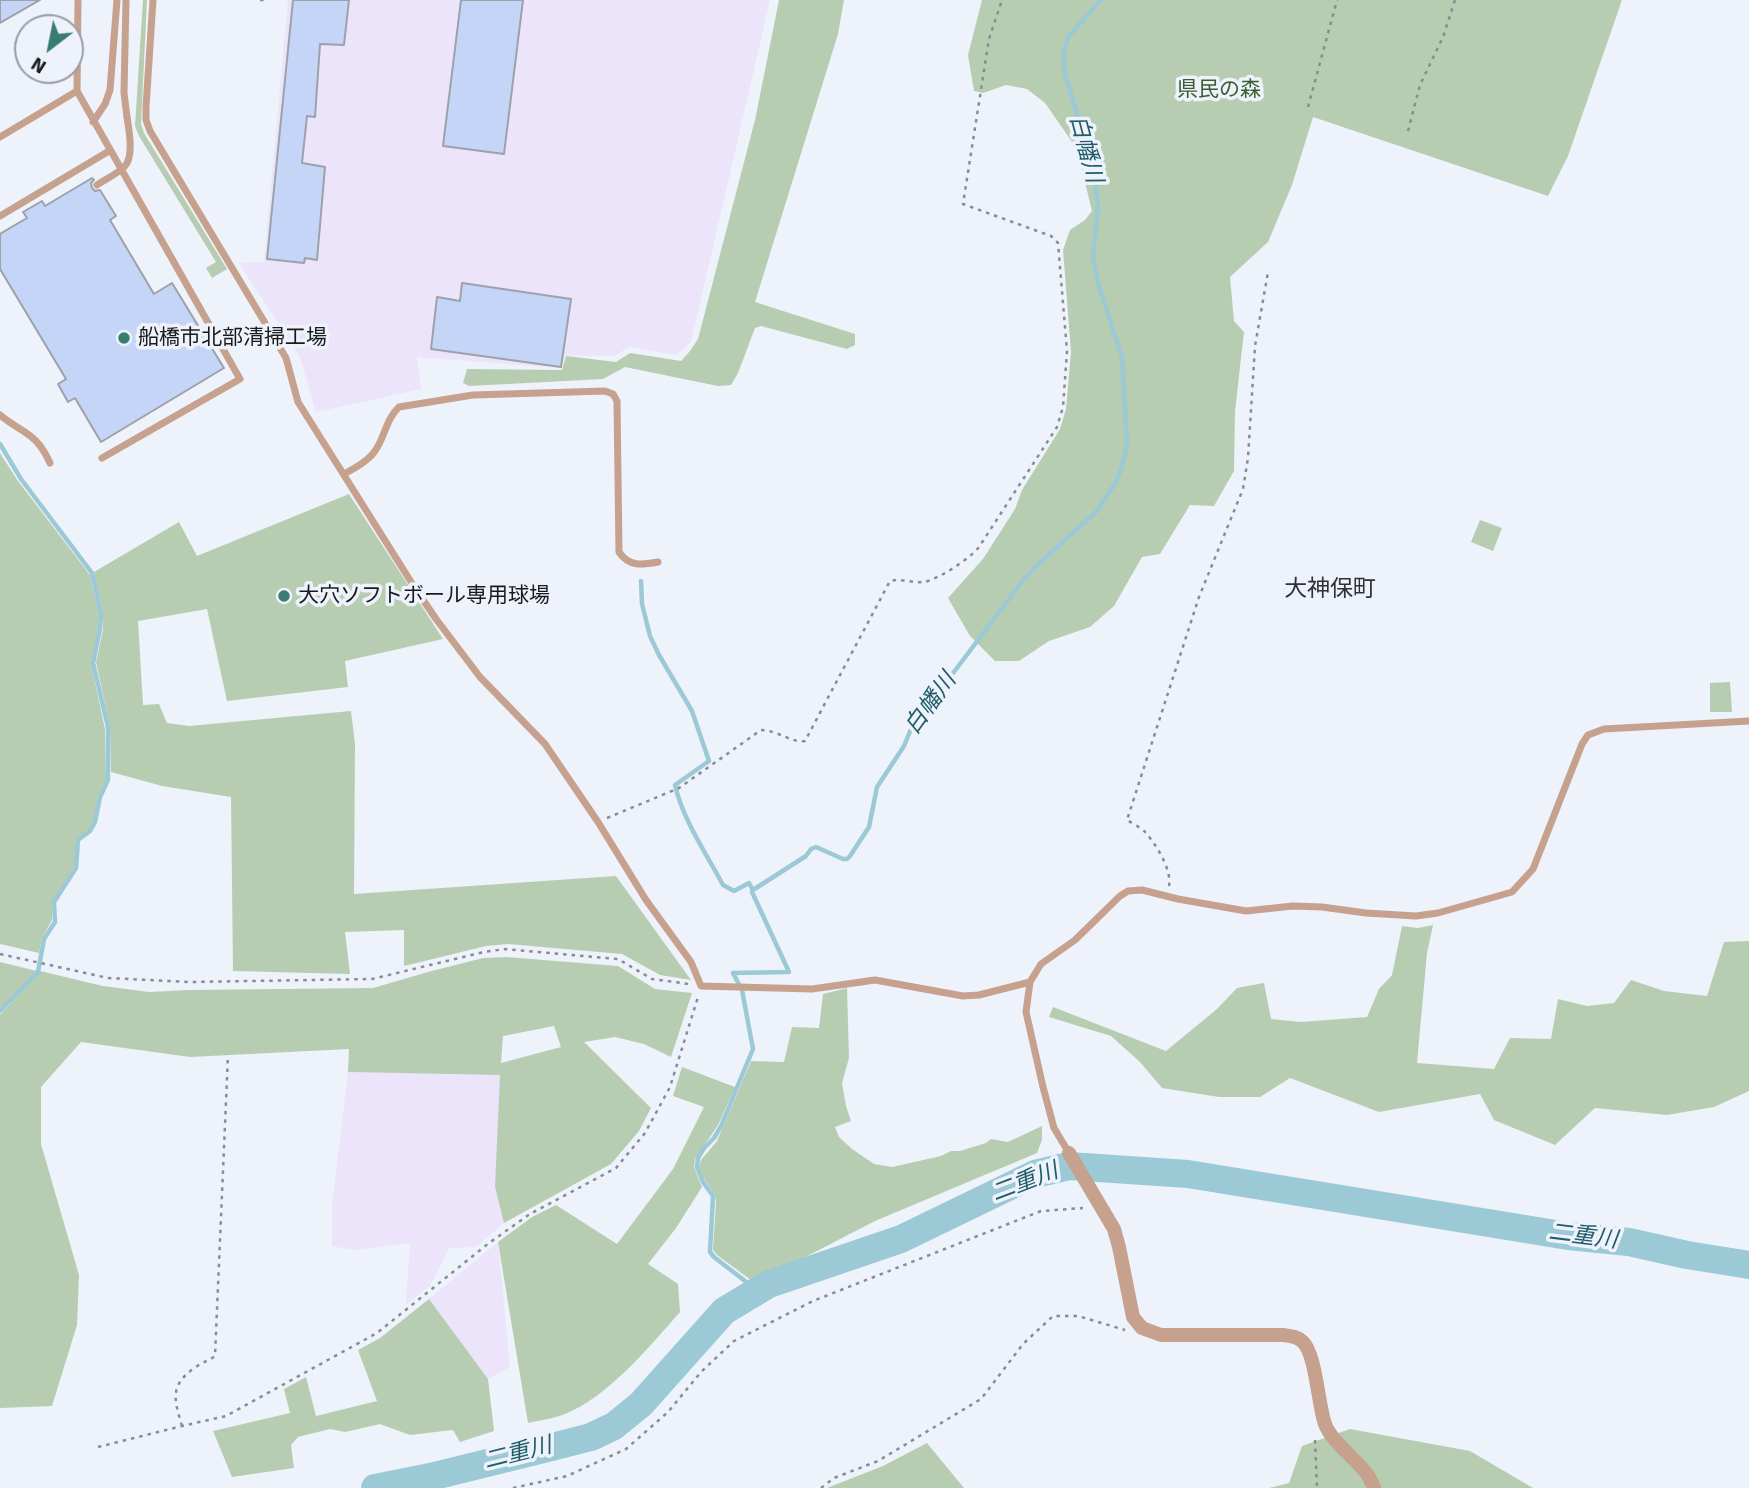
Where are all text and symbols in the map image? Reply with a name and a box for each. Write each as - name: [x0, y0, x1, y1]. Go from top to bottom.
- north arrow: [14, 14, 84, 84]
- text: N: [27, 51, 51, 79]
- park label: 県民の森: [1177, 77, 1261, 103]
- water label: 白幡川: [1063, 112, 1107, 186]
- place label: 船橋市北部清掃工場: [138, 325, 327, 351]
- marker: 船橋市北部清掃工場: [116, 330, 132, 346]
- district label: 大神保町: [1284, 576, 1376, 604]
- place label: 大穴ソフトボール専用球場: [298, 583, 550, 609]
- marker: 大穴ソフトボール専用球場: [276, 588, 292, 604]
- water label: 白幡川: [900, 668, 962, 740]
- water label: 二重川: [988, 1158, 1062, 1208]
- water label: 二重川: [1547, 1219, 1619, 1255]
- water label: 二重川: [481, 1432, 555, 1476]

